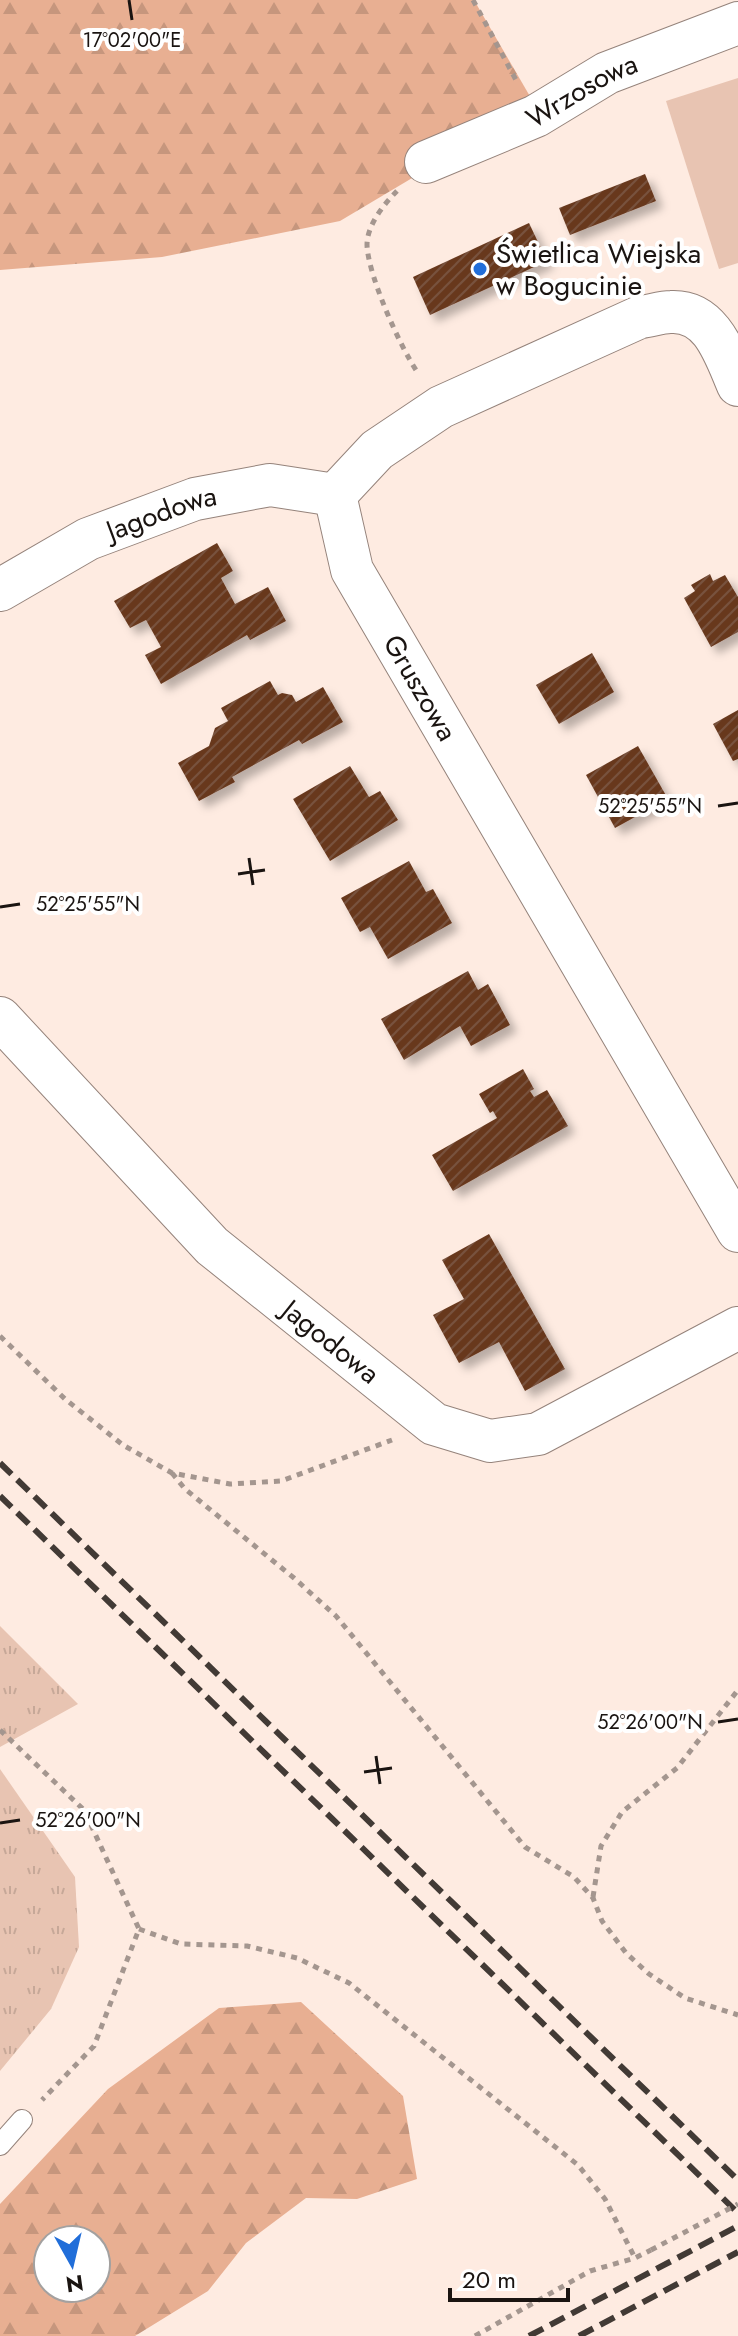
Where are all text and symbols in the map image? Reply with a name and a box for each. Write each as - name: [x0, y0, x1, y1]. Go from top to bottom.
- text: 17°02'00"E: [83, 26, 181, 55]
- street label: Wrzosowa: [518, 43, 643, 138]
- place label: Świetlica Wiejska w Bogucinie: [496, 233, 701, 306]
- marker: Świetlica Wiejska w Bogucinie: [471, 260, 489, 278]
- street label: Jagodowa: [97, 475, 220, 552]
- street label: Gruszowa: [373, 627, 468, 748]
- text: 52°25'55"N: [598, 792, 702, 821]
- text: 52°25'55"N: [36, 890, 140, 919]
- street label: Jagodowa: [270, 1287, 389, 1393]
- text: 52°26'00"N: [597, 1708, 703, 1737]
- text: 52°26'00"N: [35, 1806, 141, 1835]
- north arrow: [32, 2224, 112, 2304]
- scale bar: [450, 2252, 568, 2302]
- text: 20 m: [462, 2262, 516, 2297]
- text: N: [64, 2267, 86, 2301]

